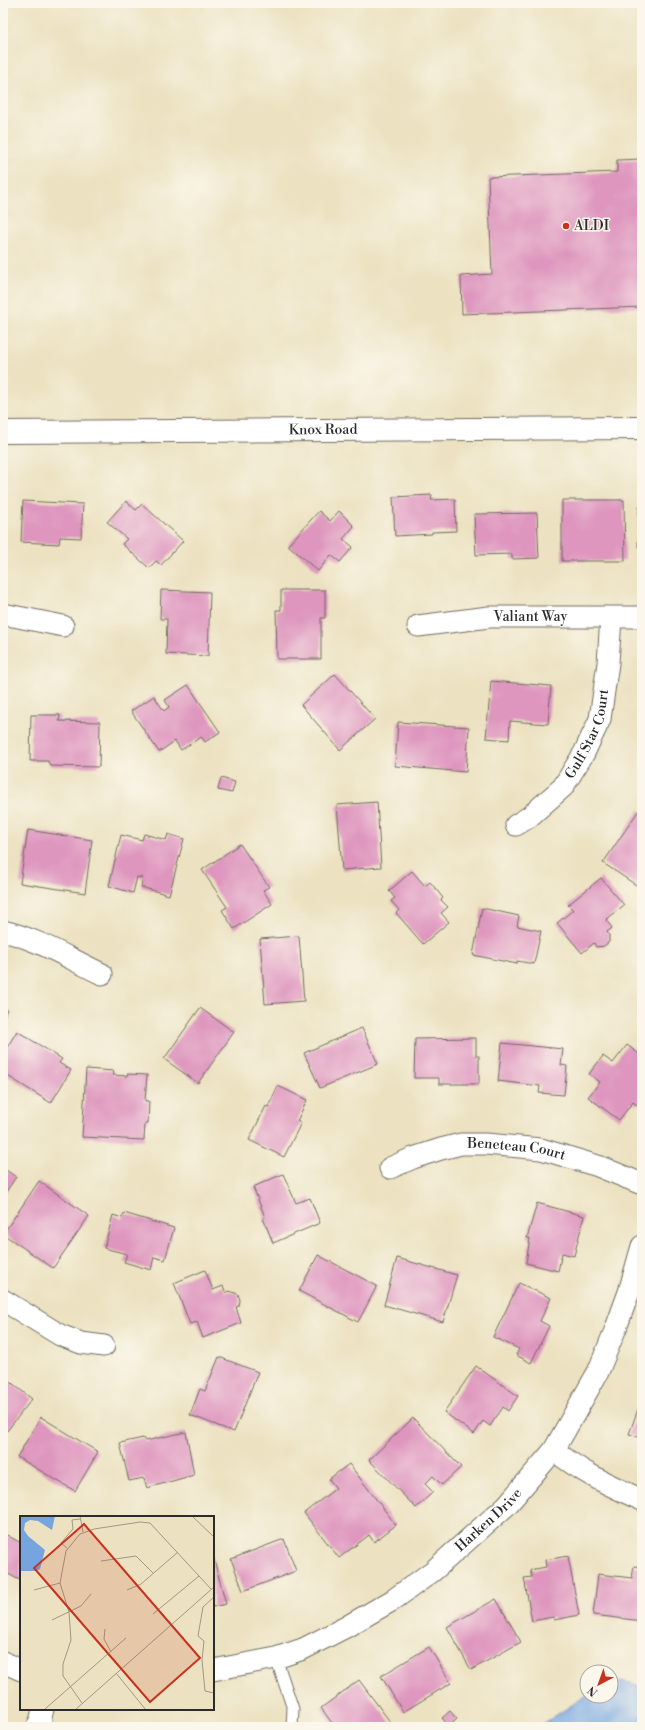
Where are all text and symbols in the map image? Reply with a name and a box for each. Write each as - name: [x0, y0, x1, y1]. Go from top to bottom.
- place label: ALDI: [573, 217, 610, 235]
- marker: ALDI: [561, 221, 571, 231]
- street label: Knox Road: [289, 421, 357, 439]
- street label: Valiant Way: [493, 608, 567, 626]
- street label: Gulf Star Court: [561, 688, 613, 782]
- street label: Beneteau Court: [466, 1135, 568, 1165]
- street label: Harken Drive: [451, 1485, 526, 1556]
- inset map: [20, 1516, 214, 1710]
- north arrow: [579, 1664, 619, 1704]
- text: N: [585, 1682, 601, 1699]

